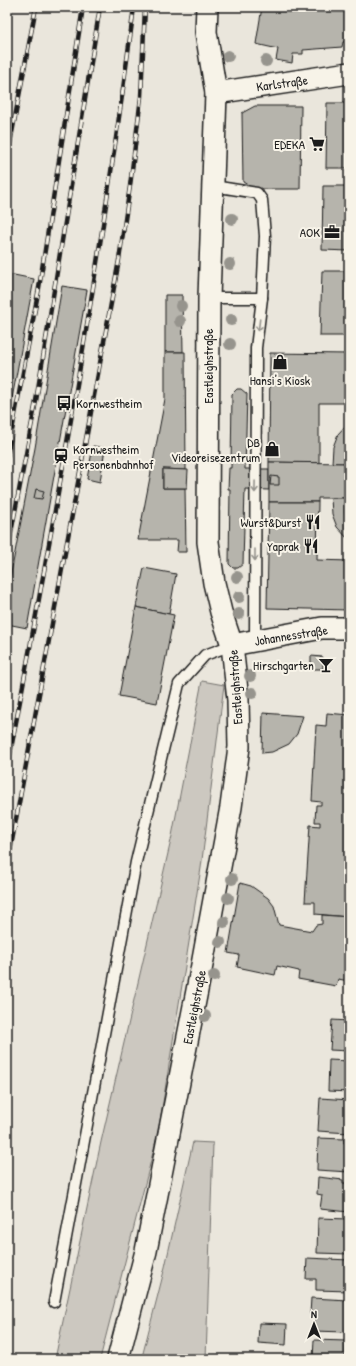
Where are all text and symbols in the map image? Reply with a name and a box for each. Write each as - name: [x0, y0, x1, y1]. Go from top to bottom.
- street label: Karlstraße: [255, 70, 309, 96]
- place label: EDEKA: [274, 135, 306, 153]
- supermarket icon: EDEKA: [308, 135, 326, 153]
- place label: AOK: [300, 223, 320, 241]
- office icon: AOK: [323, 223, 341, 241]
- one-way arrow: [255, 318, 263, 331]
- street label: Eastleighstraße: [199, 329, 217, 403]
- shop icon: Hansi's Kiosk: [271, 353, 289, 371]
- place label: Hansi's Kiosk: [250, 371, 311, 389]
- bus stop icon: Kornwestheim: [55, 394, 73, 412]
- place label: Kornwestheim: [76, 394, 142, 412]
- place label: DB Videoreisezentrum: [171, 433, 260, 466]
- place label: Kornwestheim Personenbahnhof: [73, 440, 154, 473]
- shop icon: DB Videoreisezentrum: [263, 440, 281, 458]
- station icon: Kornwestheim Personenbahnhof: [52, 447, 70, 465]
- one-way arrow: [252, 480, 259, 493]
- place label: Wurst&Durst: [241, 513, 302, 531]
- restaurant icon: Wurst&Durst: [304, 513, 322, 531]
- place label: Yaprak: [267, 537, 300, 555]
- restaurant icon: Yaprak: [302, 537, 320, 555]
- one-way arrow: [251, 548, 259, 561]
- street label: Johannesstraße: [253, 620, 329, 650]
- street label: Eastleighstraße: [223, 649, 247, 725]
- place label: Hirschgarten: [253, 656, 314, 674]
- bar icon: Hirschgarten: [317, 656, 335, 674]
- street label: Eastleighstraße: [178, 969, 210, 1045]
- north arrow: [294, 1304, 334, 1344]
- text: N: [311, 1307, 317, 1321]

